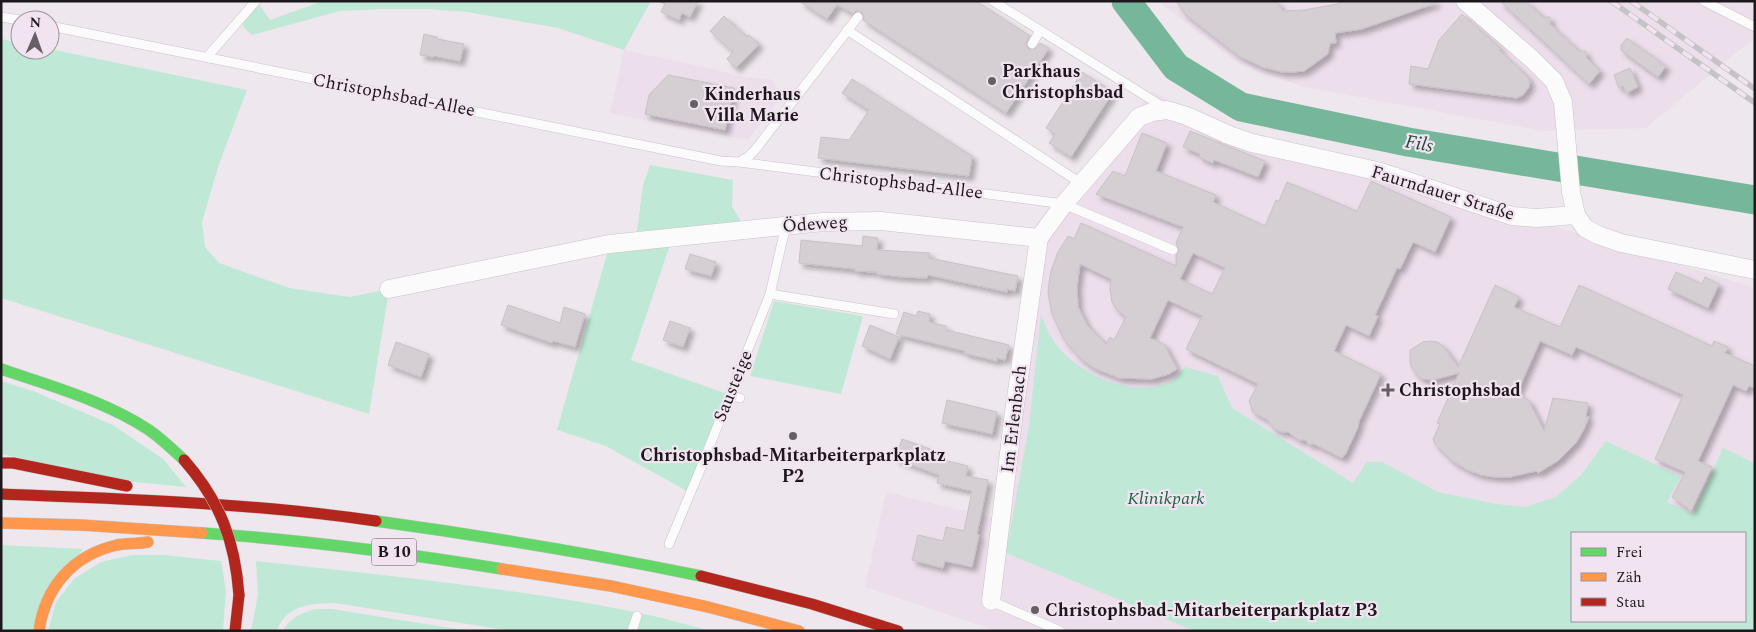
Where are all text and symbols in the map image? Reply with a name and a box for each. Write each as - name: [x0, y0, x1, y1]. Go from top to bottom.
- north arrow: [10, 10, 60, 60]
- text: N: [29, 12, 42, 33]
- place label: Parkhaus Christophsbad: [1002, 58, 1124, 106]
- street label: Christophsbad-Allee: [311, 66, 477, 124]
- marker: Parkhaus Christophsbad: [986, 75, 998, 87]
- place label: Kinderhaus Villa Marie: [704, 81, 801, 129]
- marker: Kinderhaus Villa Marie: [688, 98, 700, 110]
- water label: Fils: [1403, 127, 1436, 161]
- street label: Faurndauer Straße: [1368, 158, 1518, 228]
- street label: Christophsbad-Allee: [818, 160, 984, 206]
- street label: Ödeweg: [781, 208, 849, 240]
- street label: Sausteige: [706, 346, 760, 426]
- street label: Im Erlenbach: [994, 364, 1034, 474]
- place label: Christophsbad: [1399, 377, 1521, 404]
- marker: Christophsbad: [1381, 383, 1395, 397]
- marker: Christophsbad-Mitarbeiterparkplatz P2: [787, 430, 799, 442]
- place label: Christophsbad-Mitarbeiterparkplatz P2: [640, 442, 946, 490]
- park label: Klinikpark: [1127, 485, 1205, 512]
- legend: [1571, 532, 1746, 622]
- road number: B 10: [372, 538, 416, 566]
- text: Frei: [1616, 541, 1643, 564]
- text: Zäh: [1616, 566, 1642, 589]
- text: Stau: [1616, 591, 1645, 614]
- place label: Christophsbad-Mitarbeiterparkplatz P3: [1045, 597, 1377, 624]
- marker: Christophsbad-Mitarbeiterparkplatz P3: [1029, 604, 1041, 616]

